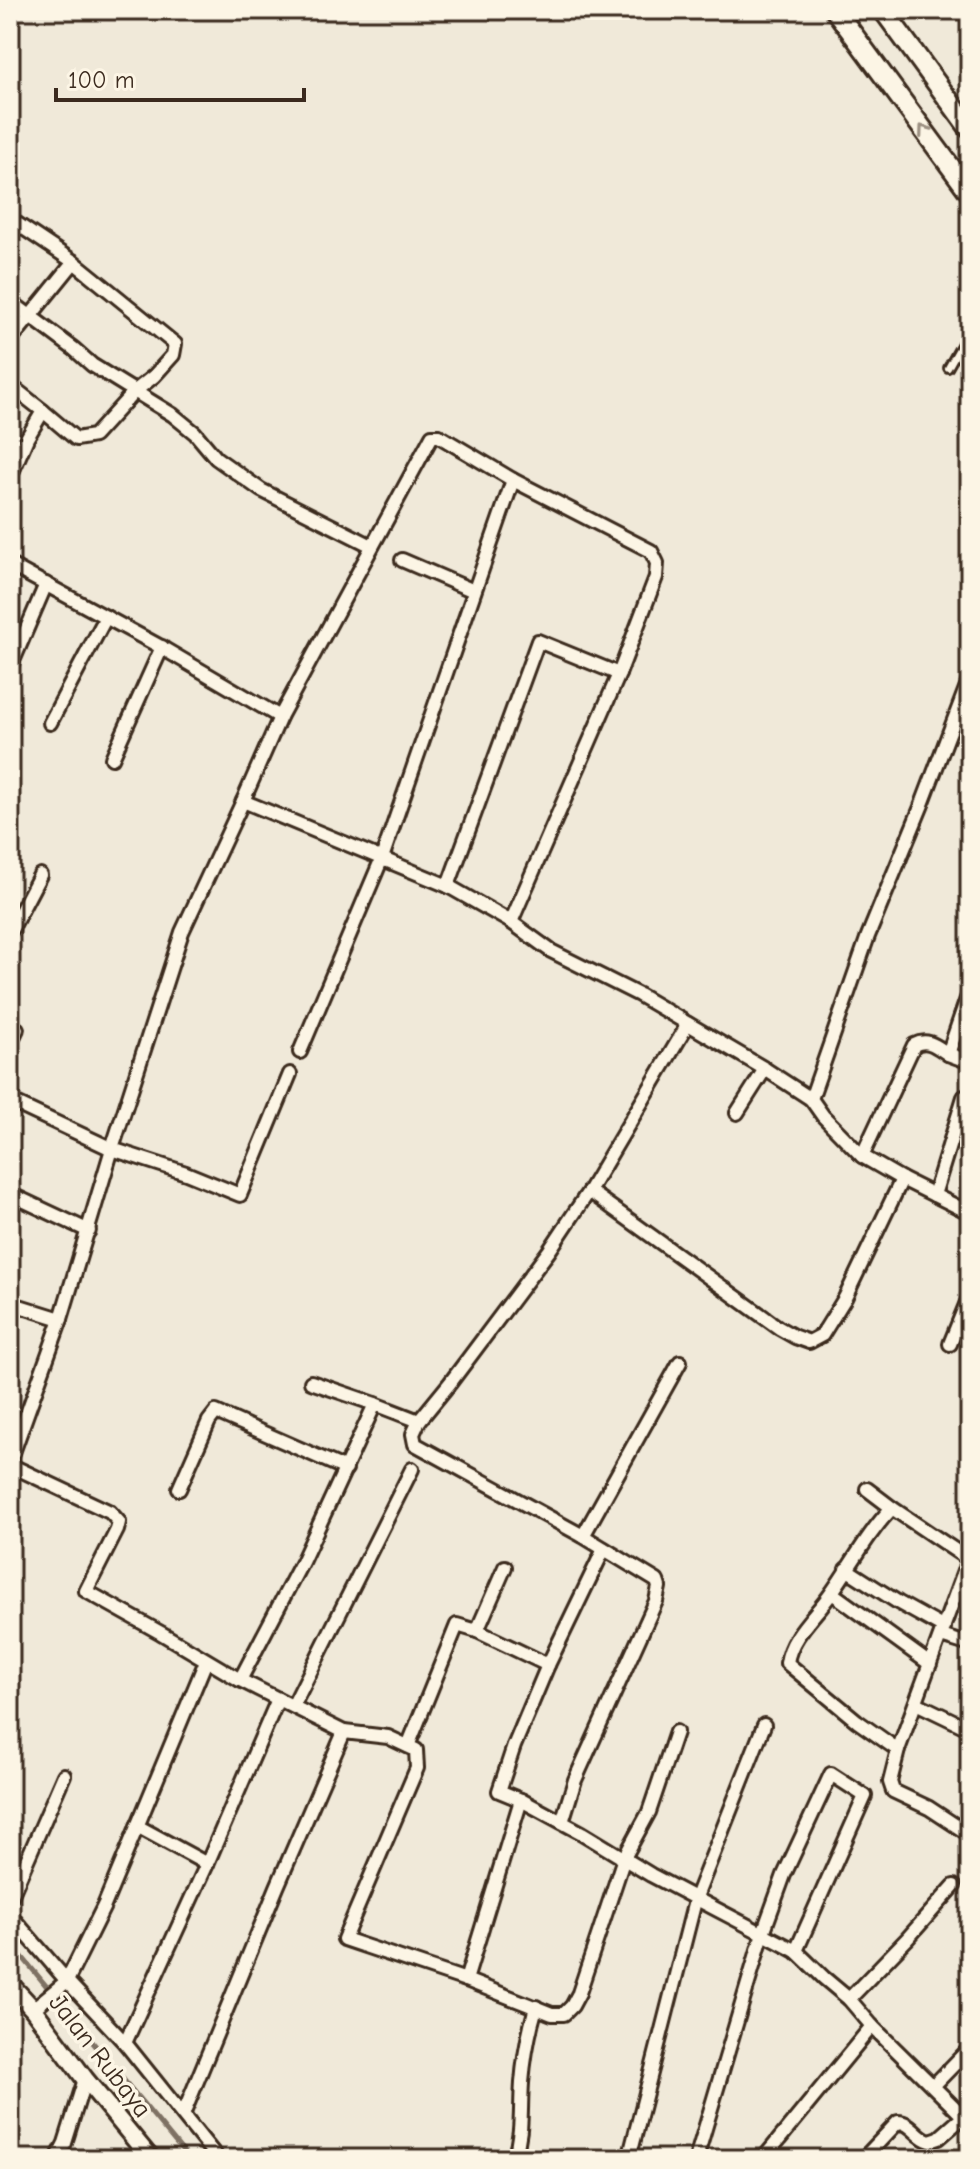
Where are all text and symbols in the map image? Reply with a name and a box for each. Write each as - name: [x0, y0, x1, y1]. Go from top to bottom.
- scale bar: [56, 52, 304, 102]
- text: 100 m: [68, 66, 135, 94]
- one-way arrow: [919, 124, 933, 139]
- street label: Jalan Rubaya: [43, 1988, 157, 2124]

